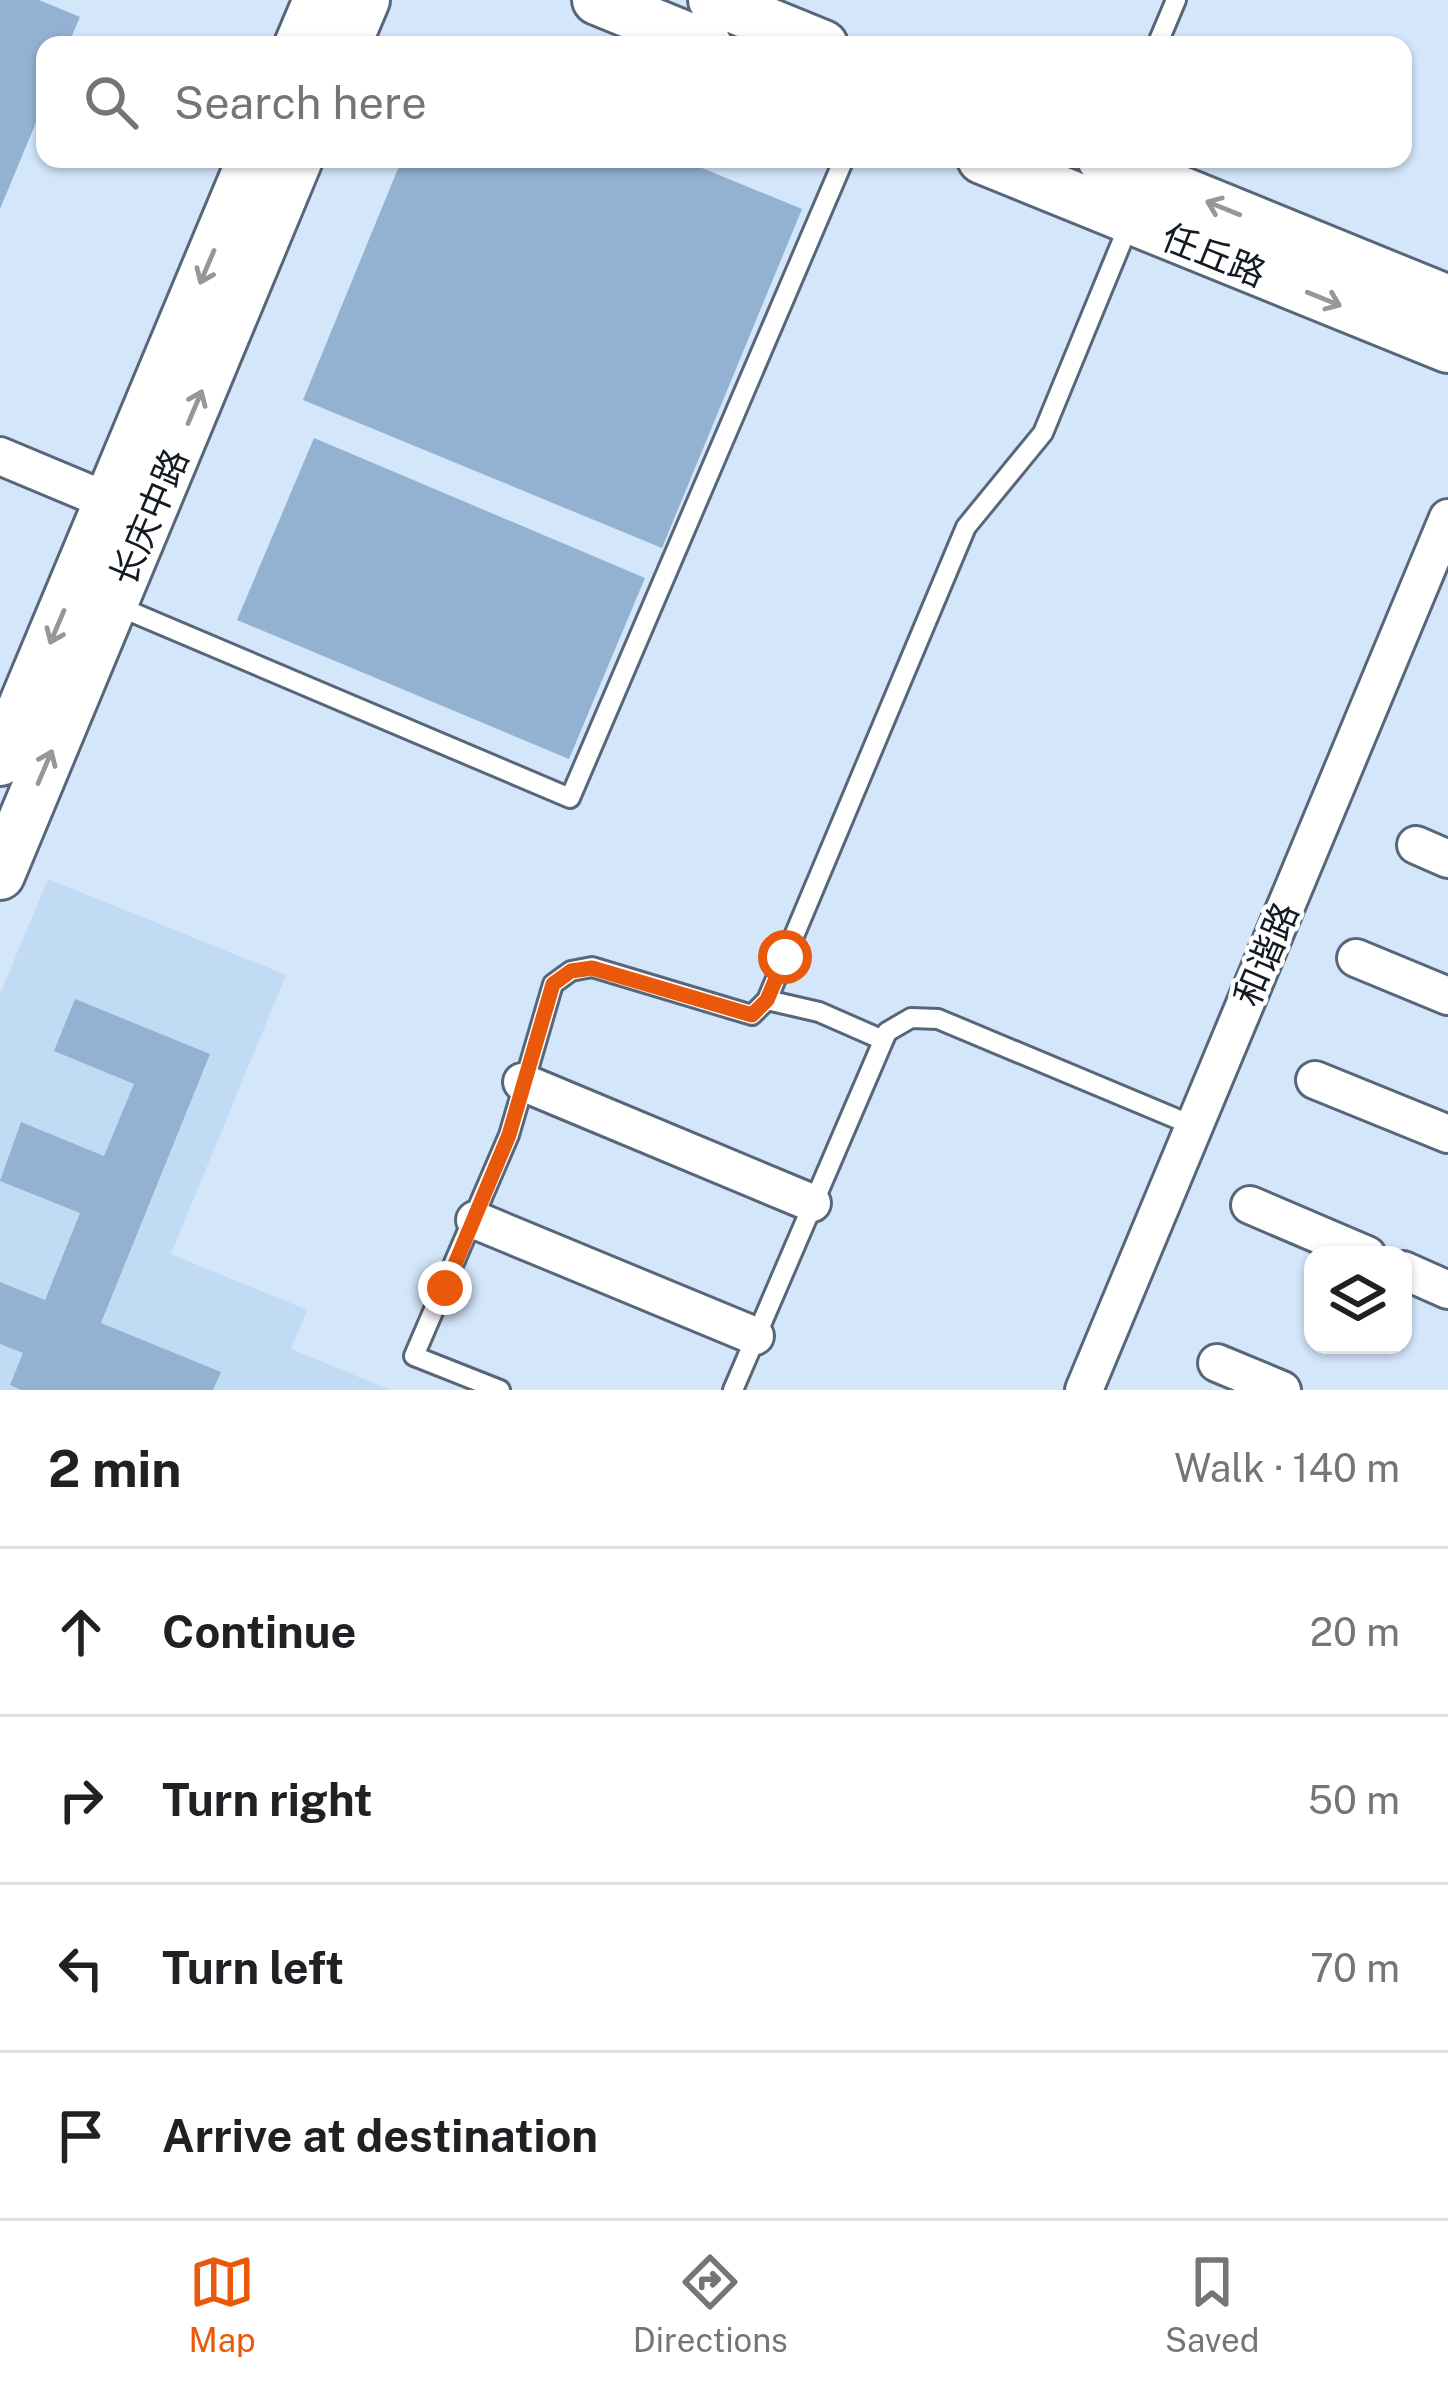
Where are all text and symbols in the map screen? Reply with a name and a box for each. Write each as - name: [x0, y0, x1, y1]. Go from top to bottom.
- search box: [36, 36, 1412, 168]
- icon: search: [78, 69, 144, 135]
- text: Search here: [174, 76, 427, 129]
- one-way arrow: [1205, 196, 1242, 217]
- street label: 任丘路: [1156, 215, 1272, 295]
- one-way arrow: [195, 248, 216, 285]
- one-way arrow: [1304, 289, 1341, 311]
- one-way arrow: [186, 390, 207, 427]
- street label: 长庆中路: [102, 443, 196, 591]
- one-way arrow: [45, 608, 66, 645]
- one-way arrow: [36, 750, 57, 787]
- street label: 和谐路: [1226, 896, 1306, 1012]
- route start: [758, 930, 812, 984]
- map controls: [1304, 1246, 1412, 1354]
- button: layers: [1304, 1246, 1412, 1354]
- route end: [418, 1261, 472, 1315]
- text: 2 min: [48, 1439, 182, 1498]
- text: Walk · 140 m: [1174, 1445, 1400, 1491]
- icon: ahead: [48, 1599, 114, 1665]
- text: Continue: [162, 1605, 356, 1658]
- text: 20 m: [1310, 1609, 1400, 1655]
- icon: right: [48, 1767, 114, 1833]
- text: Turn right: [162, 1773, 373, 1826]
- text: 50 m: [1308, 1777, 1400, 1823]
- icon: left: [48, 1935, 114, 2001]
- text: Turn left: [162, 1941, 344, 1994]
- text: 70 m: [1310, 1945, 1400, 1991]
- icon: arrive: [48, 2103, 114, 2169]
- text: Arrive at destination: [162, 2109, 598, 2162]
- tab: Map: [189, 2249, 256, 2359]
- tab: Directions: [633, 2249, 788, 2359]
- tab: Saved: [1165, 2249, 1259, 2359]

